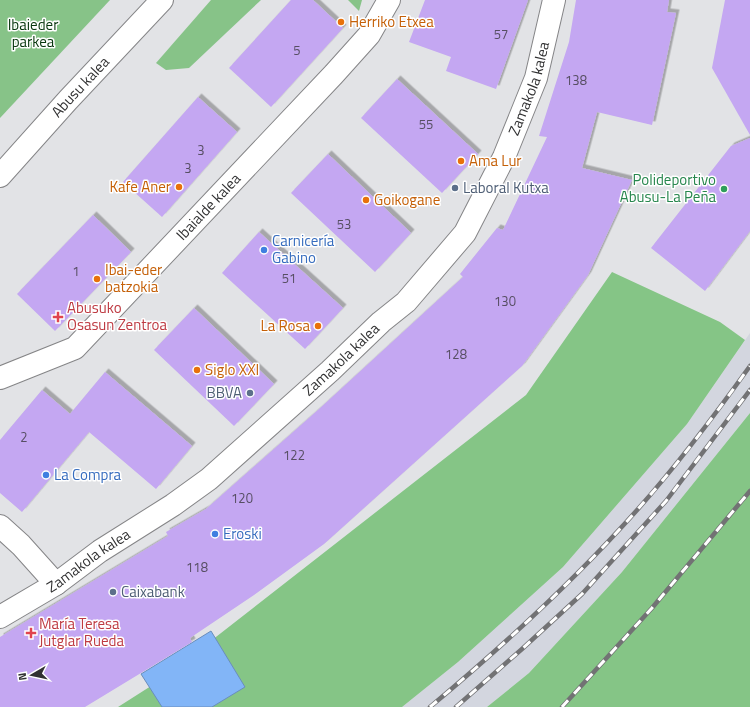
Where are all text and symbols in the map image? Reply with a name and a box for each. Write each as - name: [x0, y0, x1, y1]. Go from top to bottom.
- place label: Herriko Etxea: [349, 10, 434, 33]
- park label: Ibaieder parkea: [8, 13, 58, 53]
- marker: Herriko Etxea: [336, 17, 346, 27]
- house number: 57: [494, 24, 508, 44]
- street label: Zamakola kalea: [502, 39, 555, 139]
- house number: 5: [293, 40, 301, 60]
- street label: Abusu kalea: [46, 51, 115, 122]
- house number: 138: [565, 70, 587, 90]
- house number: 55: [419, 114, 433, 134]
- house number: 3: [197, 140, 205, 160]
- place label: Ama Lur: [469, 149, 522, 172]
- marker: Ama Lur: [456, 156, 466, 166]
- house number: 3: [184, 158, 192, 178]
- street label: Ibaialde kalea: [170, 167, 246, 245]
- place label: Polideportivo Abusu-La Peña: [620, 168, 716, 208]
- place label: Kafe Aner: [109, 175, 171, 198]
- place label: Laboral Kutxa: [463, 176, 549, 199]
- marker: Kafe Aner: [174, 182, 184, 192]
- marker: Laboral Kutxa: [450, 183, 460, 193]
- marker: Polideportivo Abusu-La Peña: [719, 184, 729, 194]
- place label: Goikogane: [374, 188, 440, 211]
- marker: Goikogane: [361, 195, 371, 205]
- house number: 53: [337, 214, 351, 234]
- place label: Carnicería Gabino: [272, 229, 335, 269]
- marker: Carnicería Gabino: [259, 245, 269, 255]
- place label: Ibai-eder batzokia: [105, 258, 162, 298]
- house number: 1: [72, 261, 80, 281]
- house number: 51: [282, 268, 296, 288]
- marker: Ibai-eder batzokia: [92, 274, 102, 284]
- house number: 130: [494, 291, 516, 311]
- place label: Abusuko Osasun Zentroa: [67, 296, 167, 336]
- marker: Abusuko Osasun Zentroa: [52, 311, 64, 323]
- place label: La Rosa: [260, 314, 310, 337]
- street label: Zamakola kalea: [297, 317, 385, 401]
- marker: La Rosa: [313, 321, 323, 331]
- house number: 128: [445, 344, 467, 364]
- place label: Siglo XXI: [205, 358, 259, 381]
- marker: Siglo XXI: [192, 365, 202, 375]
- place label: BBVA: [206, 381, 242, 404]
- marker: BBVA: [245, 388, 255, 398]
- house number: 2: [20, 427, 28, 447]
- house number: 122: [283, 445, 305, 465]
- place label: La Compra: [54, 463, 122, 486]
- marker: La Compra: [41, 470, 51, 480]
- house number: 120: [231, 488, 253, 508]
- street label: Zamakola kalea: [42, 522, 135, 598]
- place label: Eroski: [223, 522, 262, 545]
- marker: Eroski: [210, 529, 220, 539]
- house number: 118: [186, 557, 208, 577]
- place label: Caixabank: [121, 580, 185, 603]
- marker: Caixabank: [108, 587, 118, 597]
- place label: María Teresa Jutglar Rueda: [39, 612, 124, 652]
- marker: María Teresa Jutglar Rueda: [26, 628, 36, 638]
- north arrow: [12, 655, 52, 695]
- text: N: [14, 672, 31, 682]

